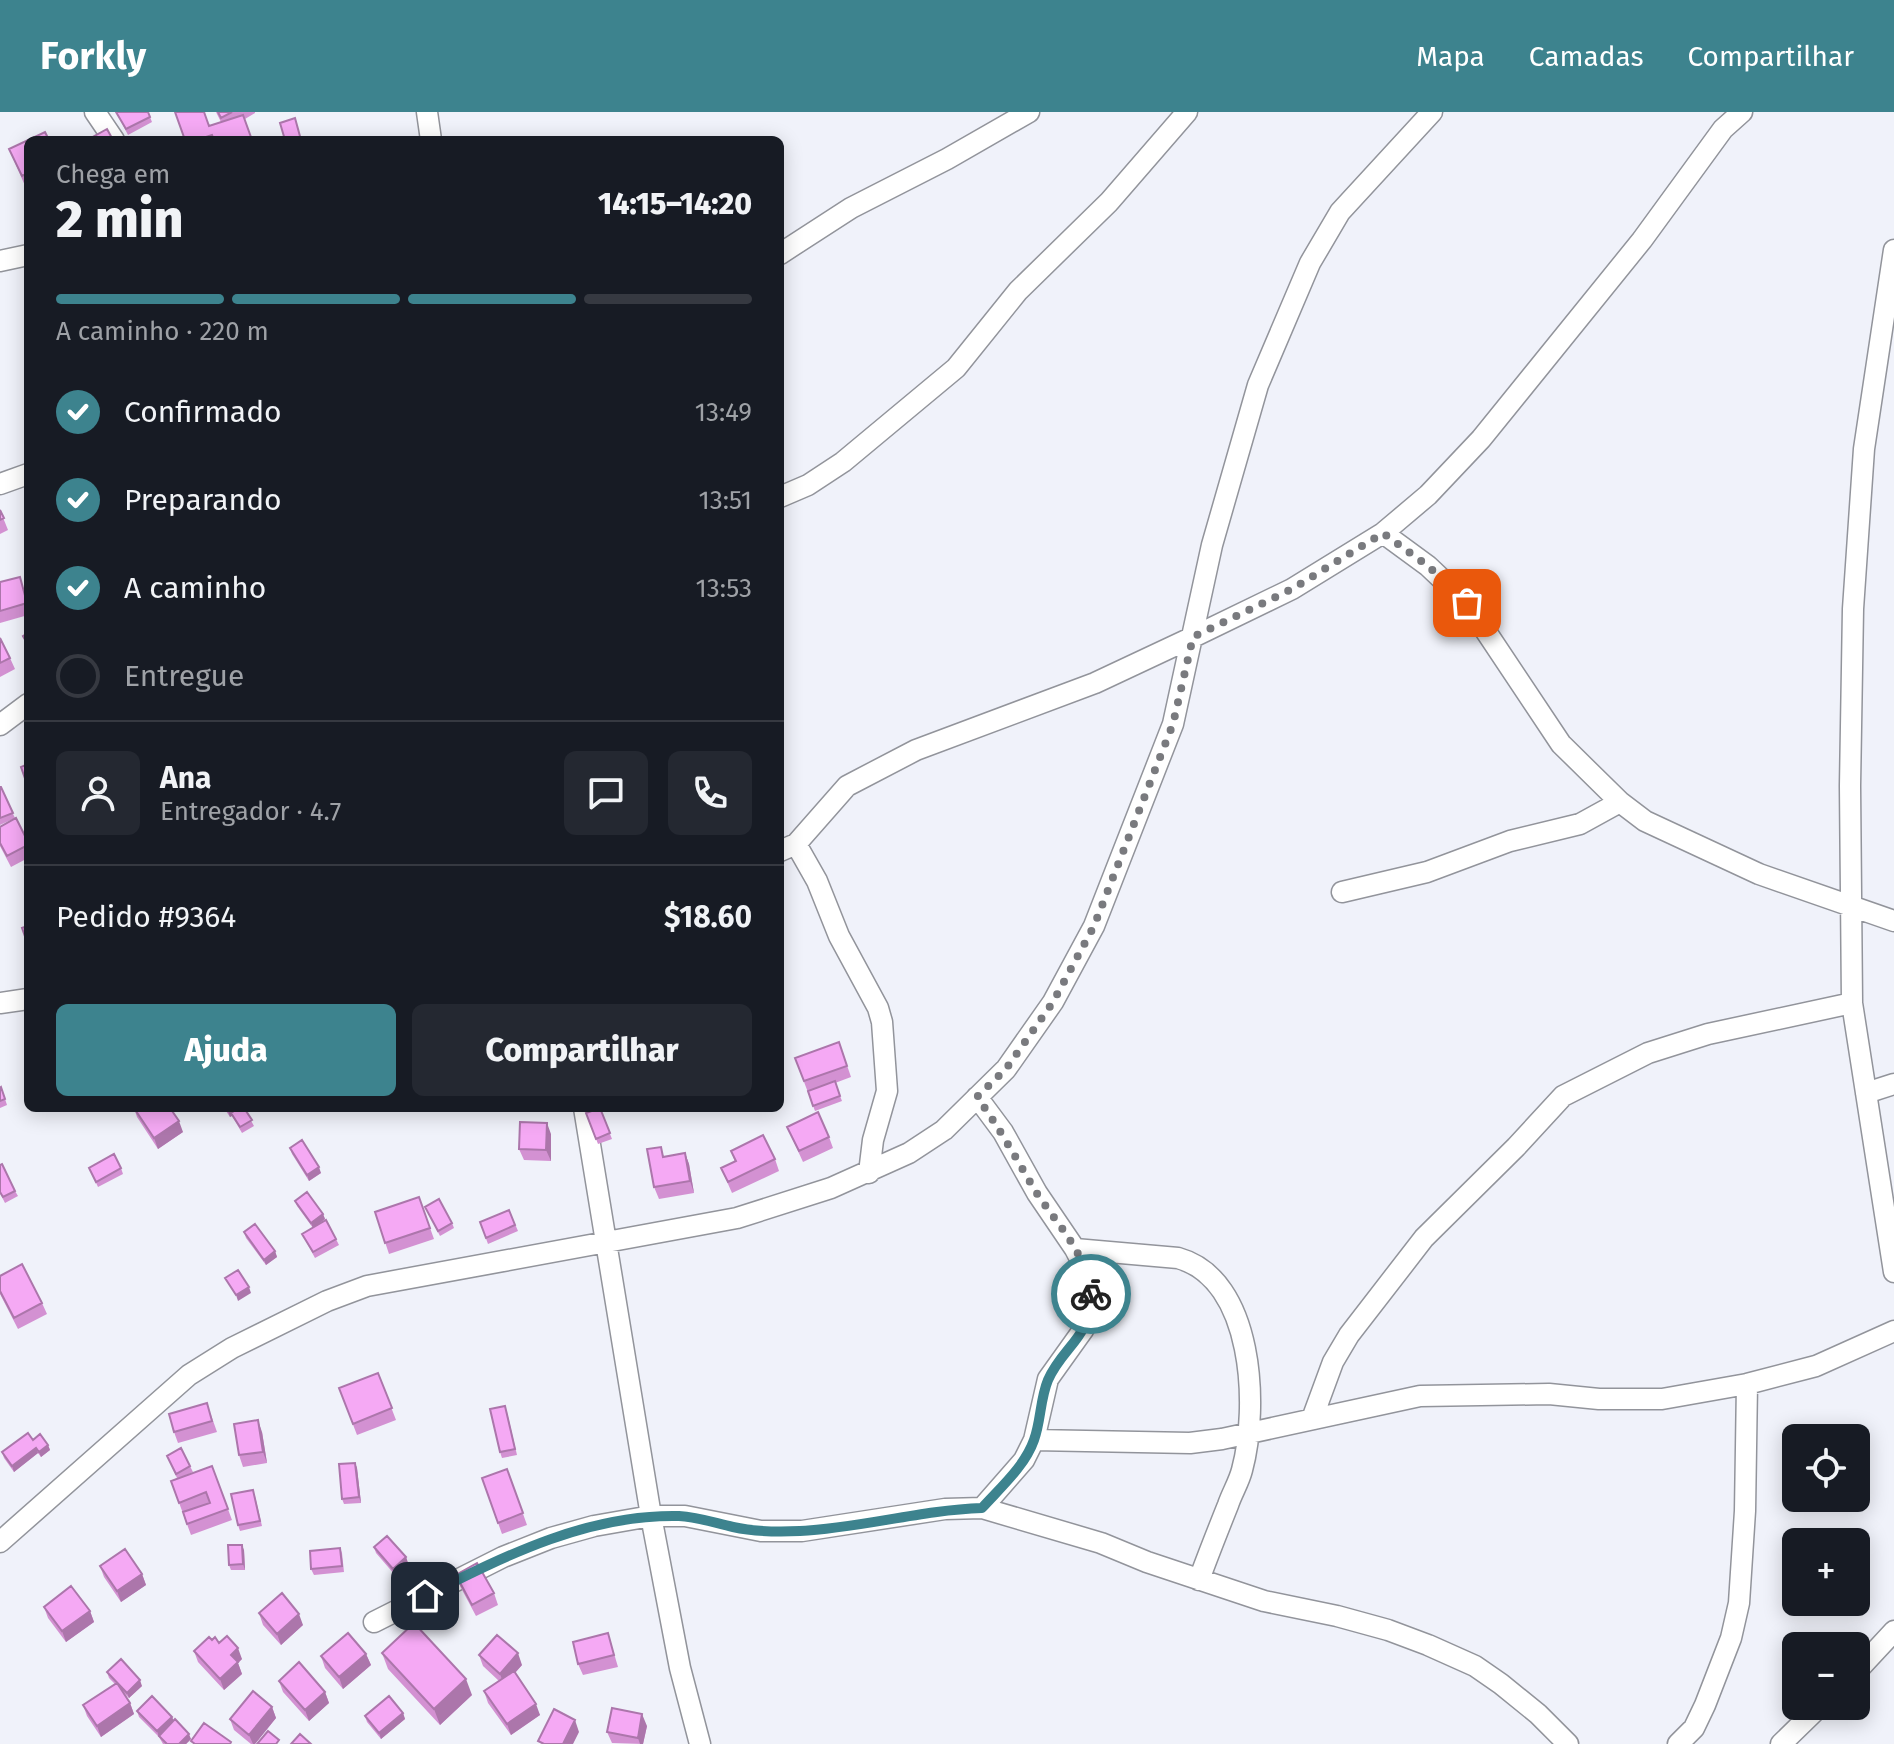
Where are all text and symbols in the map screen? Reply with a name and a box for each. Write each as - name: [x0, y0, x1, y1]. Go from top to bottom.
- text: Forkly: [40, 33, 146, 79]
- text: Mapa: [1416, 40, 1485, 73]
- text: Camadas: [1529, 40, 1643, 73]
- text: Compartilhar: [1687, 40, 1854, 73]
- text: Chega em: [56, 159, 170, 190]
- text: 14:15–14:20: [598, 186, 752, 222]
- text: 2 min: [56, 188, 183, 251]
- text: A caminho · 220 m: [56, 316, 269, 347]
- icon: check: [56, 390, 100, 434]
- text: Confirmado: [124, 394, 282, 430]
- text: 13:49: [695, 397, 752, 428]
- icon: check: [56, 478, 100, 522]
- text: Preparando: [124, 482, 282, 518]
- text: 13:51: [698, 485, 752, 516]
- icon: check: [56, 566, 100, 610]
- pin: [1433, 569, 1501, 637]
- text: A caminho: [124, 570, 266, 606]
- text: 13:53: [696, 573, 752, 604]
- icon: bag: [1445, 581, 1489, 625]
- text: Entregue: [124, 658, 244, 694]
- button: person: [56, 751, 140, 835]
- button: chat: [564, 751, 648, 835]
- button: phone: [668, 751, 752, 835]
- text: Ana: [160, 760, 211, 796]
- text: Entregador · 4.7: [160, 796, 341, 827]
- text: Pedido #9364: [56, 899, 236, 935]
- text: $18.60: [664, 899, 752, 935]
- button: Ajuda: [56, 1004, 396, 1096]
- button: Compartilhar: [412, 1004, 752, 1096]
- courier: [1051, 1254, 1131, 1334]
- icon: bike: [1069, 1272, 1113, 1316]
- map controls: [1782, 1424, 1870, 1720]
- button: locate: [1782, 1424, 1870, 1512]
- button: +: [1782, 1528, 1870, 1616]
- pin: [391, 1562, 459, 1630]
- icon: home: [403, 1574, 447, 1618]
- button: −: [1782, 1632, 1870, 1720]

